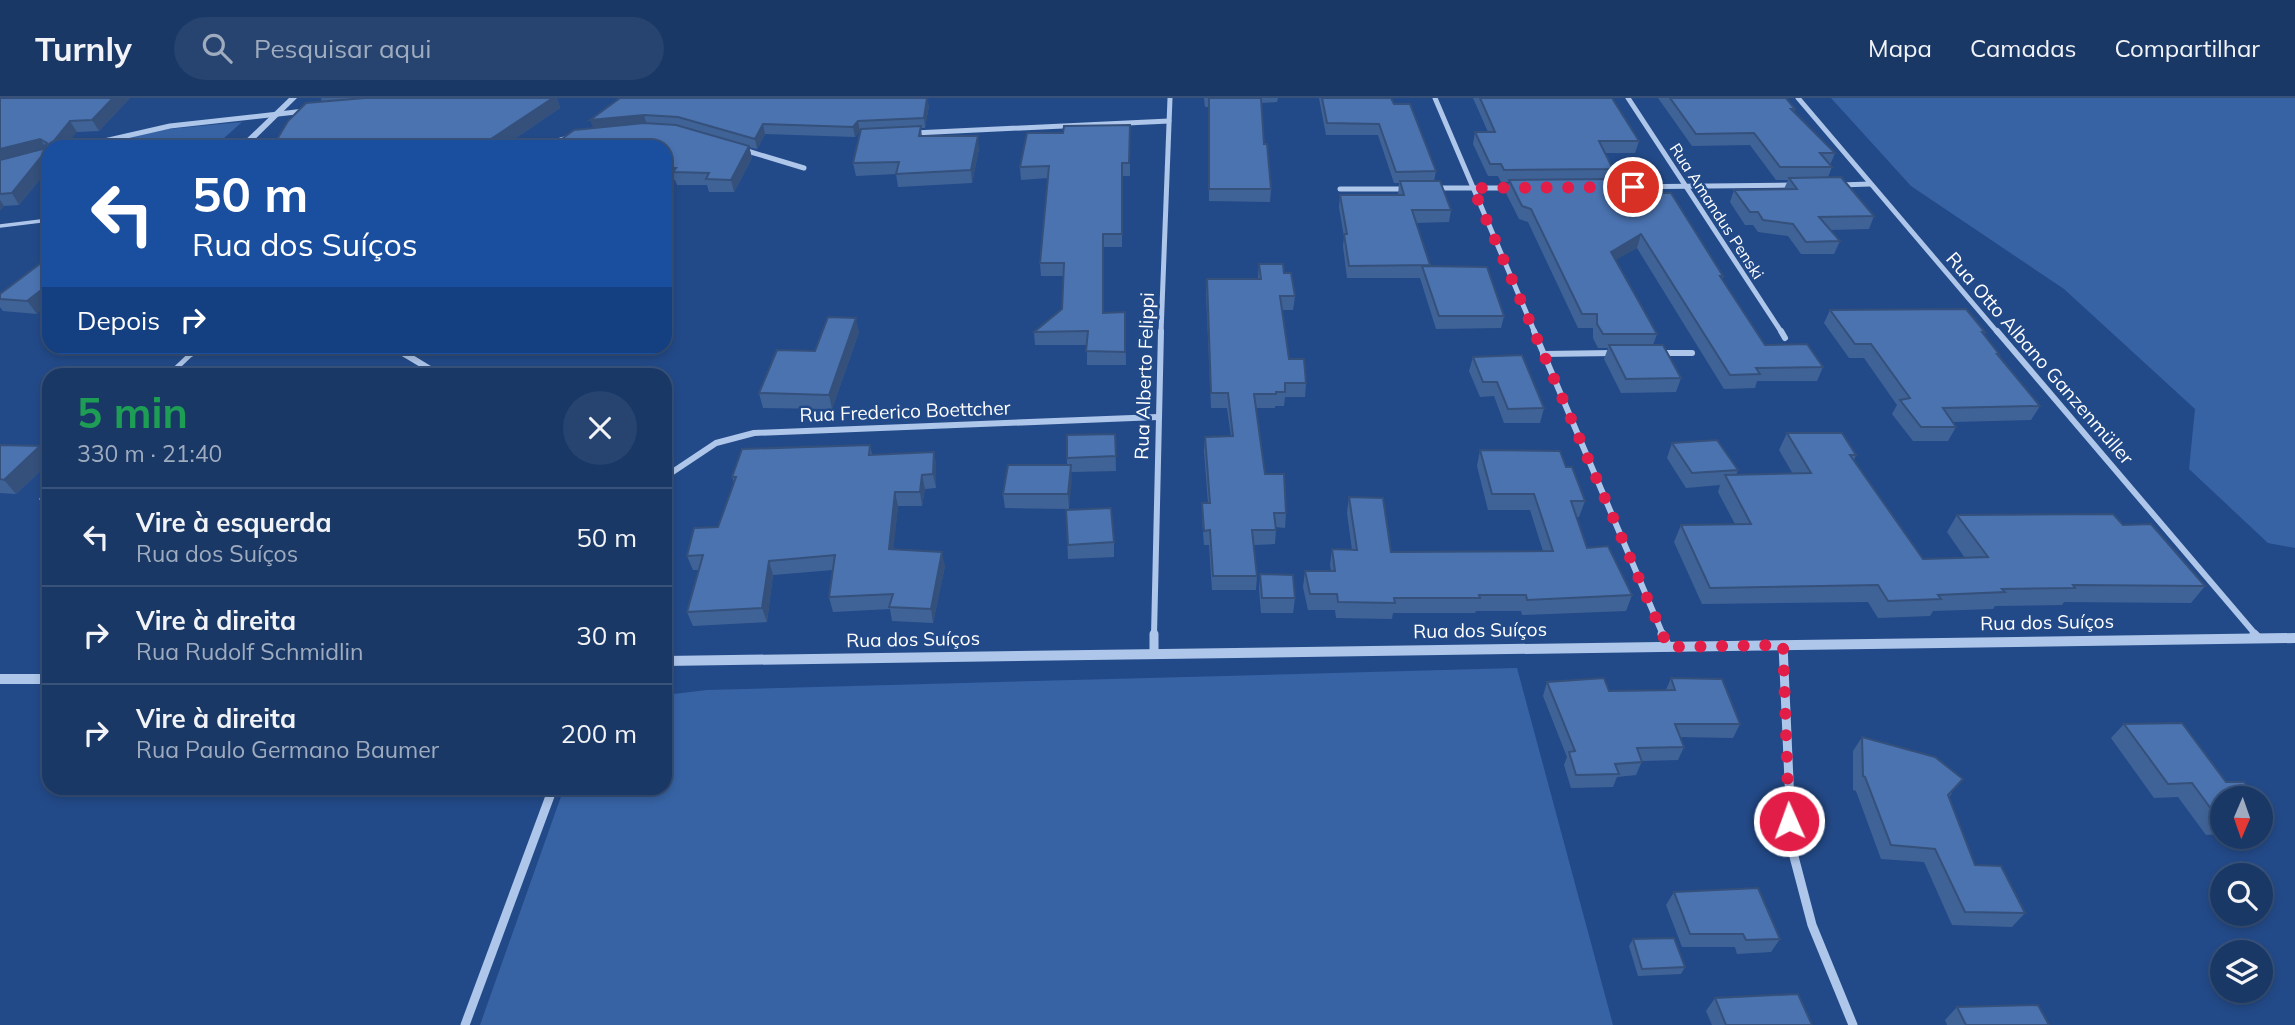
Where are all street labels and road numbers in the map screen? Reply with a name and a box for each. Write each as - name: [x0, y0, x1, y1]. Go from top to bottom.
- street label: Rua Amandus Penski: [1666, 139, 1768, 283]
- street label: Rua Otto Albano Ganzenmüller: [1941, 247, 2139, 469]
- street label: Rua Alberto Felippi: [1129, 292, 1159, 460]
- street label: Rua Frederico Boettcher: [799, 395, 1011, 427]
- street label: Rua dos Suíços: [1980, 609, 2114, 635]
- street label: Rua dos Suíços: [1413, 617, 1547, 643]
- street label: Rua dos Suíços: [846, 626, 980, 652]

